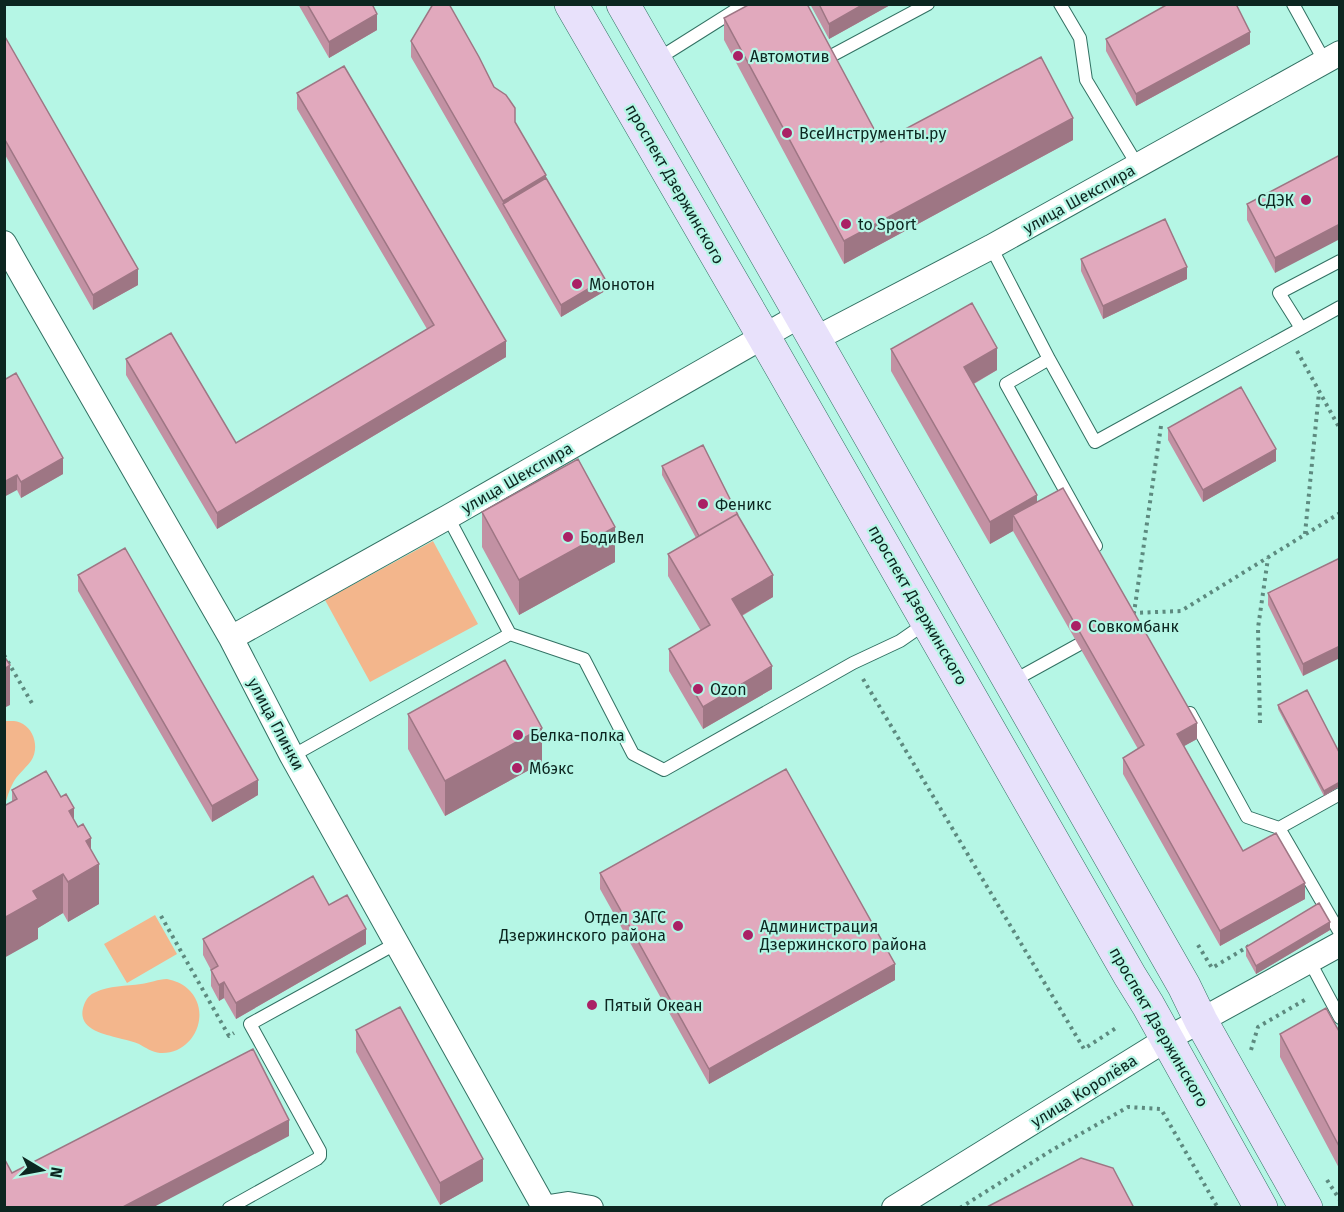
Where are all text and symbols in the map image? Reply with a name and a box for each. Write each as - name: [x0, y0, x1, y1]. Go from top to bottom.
- place label: Автомотив: [750, 47, 830, 66]
- marker: Автомотив: [731, 49, 745, 63]
- street label: проспект Дзержинского: [621, 101, 729, 267]
- place label: ВсеИнструменты.ру: [799, 124, 946, 143]
- marker: ВсеИнструменты.ру: [780, 126, 794, 140]
- street label: улица Шекспира: [1020, 160, 1138, 238]
- place label: СДЭК: [1257, 191, 1295, 210]
- marker: СДЭК: [1299, 193, 1313, 207]
- place label: to Sport: [858, 215, 917, 234]
- marker: to Sport: [839, 217, 853, 231]
- place label: Монотон: [589, 275, 655, 294]
- marker: Монотон: [570, 277, 584, 291]
- street label: улица Шекспира: [458, 438, 576, 518]
- place label: Феникс: [715, 495, 772, 514]
- marker: Феникс: [696, 497, 710, 511]
- street label: проспект Дзержинского: [864, 522, 972, 688]
- place label: БодиВел: [580, 528, 644, 547]
- marker: БодиВел: [561, 530, 575, 544]
- place label: Совкомбанк: [1088, 617, 1180, 636]
- marker: Совкомбанк: [1069, 619, 1083, 633]
- street label: улица Глинки: [244, 675, 308, 773]
- place label: Ozon: [710, 680, 747, 699]
- marker: Ozon: [691, 682, 705, 696]
- place label: Белка-полка: [530, 726, 625, 745]
- marker: Белка-полка: [511, 728, 525, 742]
- place label: Мбэкс: [529, 759, 574, 778]
- marker: Мбэкс: [510, 761, 524, 775]
- place label: Отдел ЗАГС Дзержинского района: [498, 908, 666, 945]
- place label: Администрация Дзержинского района: [759, 917, 927, 954]
- marker: Отдел ЗАГС Дзержинского района: [671, 919, 685, 933]
- marker: Администрация Дзержинского района: [741, 928, 755, 942]
- street label: проспект Дзержинского: [1105, 944, 1213, 1110]
- place label: Пятый Океан: [604, 996, 702, 1015]
- marker: Пятый Океан: [585, 998, 599, 1012]
- street label: улица Королёва: [1027, 1051, 1141, 1131]
- north arrow: [12, 1140, 72, 1200]
- text: N: [46, 1166, 67, 1179]

